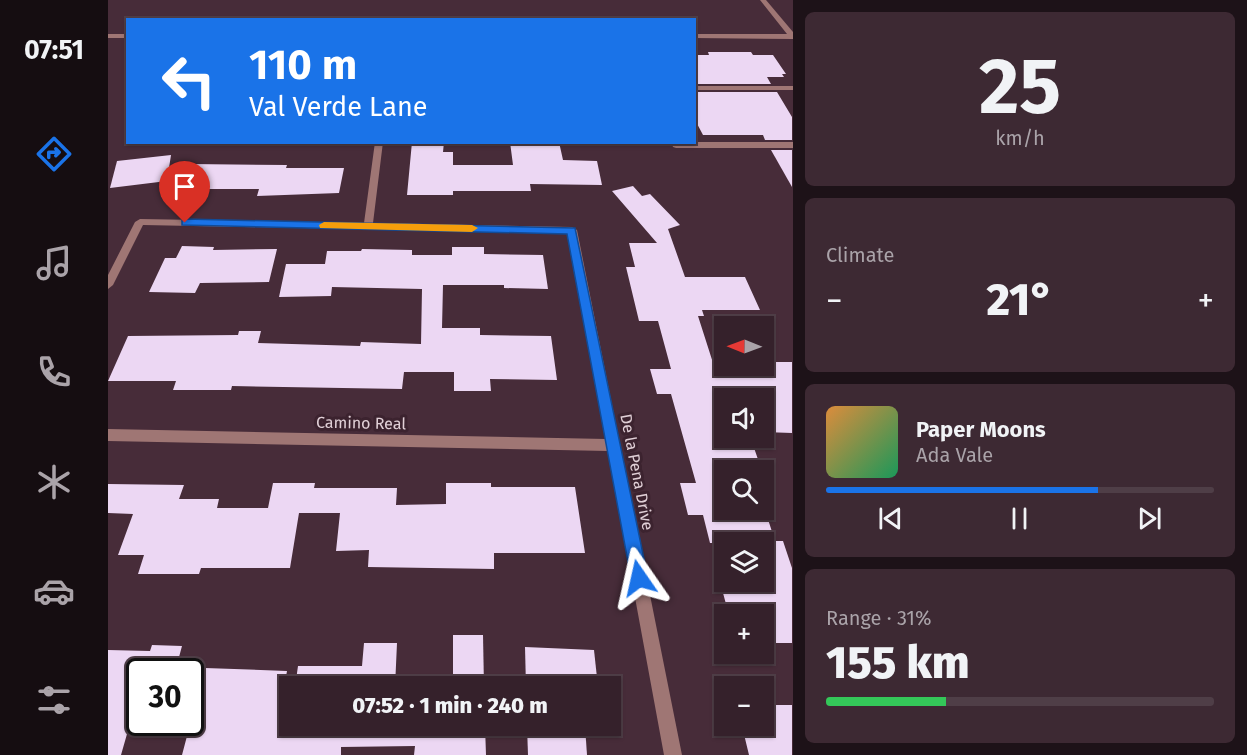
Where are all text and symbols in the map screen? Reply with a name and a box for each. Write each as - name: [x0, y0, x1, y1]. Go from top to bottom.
- text: 07:51: [24, 34, 84, 66]
- text: 110 m: [249, 40, 357, 90]
- text: 25: [979, 40, 1061, 134]
- icon: left: [150, 42, 228, 120]
- text: Val Verde Lane: [249, 91, 428, 123]
- text: km/h: [995, 126, 1045, 150]
- icon: directions: [33, 133, 75, 175]
- pin: [159, 161, 210, 223]
- icon: arrive: [168, 170, 201, 203]
- icon: music: [33, 242, 75, 284]
- text: Climate: [826, 243, 894, 267]
- text: 21°: [986, 273, 1054, 327]
- text: −: [826, 281, 843, 321]
- text: +: [1198, 281, 1214, 321]
- north arrow: [714, 316, 774, 376]
- map controls: [714, 316, 774, 736]
- icon: phone: [33, 351, 75, 393]
- button: sound: [714, 388, 774, 448]
- street label: De la Pena Drive: [616, 412, 658, 532]
- street label: Camino Real: [316, 413, 406, 433]
- text: Paper Moons: [916, 416, 1046, 443]
- text: Ada Vale: [916, 443, 993, 467]
- button: search: [714, 460, 774, 520]
- icon: climate: [33, 461, 75, 503]
- icon: previous: [874, 502, 907, 535]
- icon: pause: [1003, 502, 1036, 535]
- icon: next: [1133, 502, 1166, 535]
- button: layers: [714, 532, 774, 592]
- position arrow: [607, 546, 671, 610]
- icon: car: [33, 570, 75, 612]
- button: +: [714, 604, 774, 664]
- text: Range · 31%: [826, 606, 932, 630]
- text: 155 km: [826, 636, 970, 690]
- speed limit sign: 30: [126, 658, 204, 736]
- button: −: [714, 676, 774, 736]
- icon: filters: [33, 679, 75, 721]
- text: 07:52 · 1 min · 240 m: [352, 692, 548, 719]

